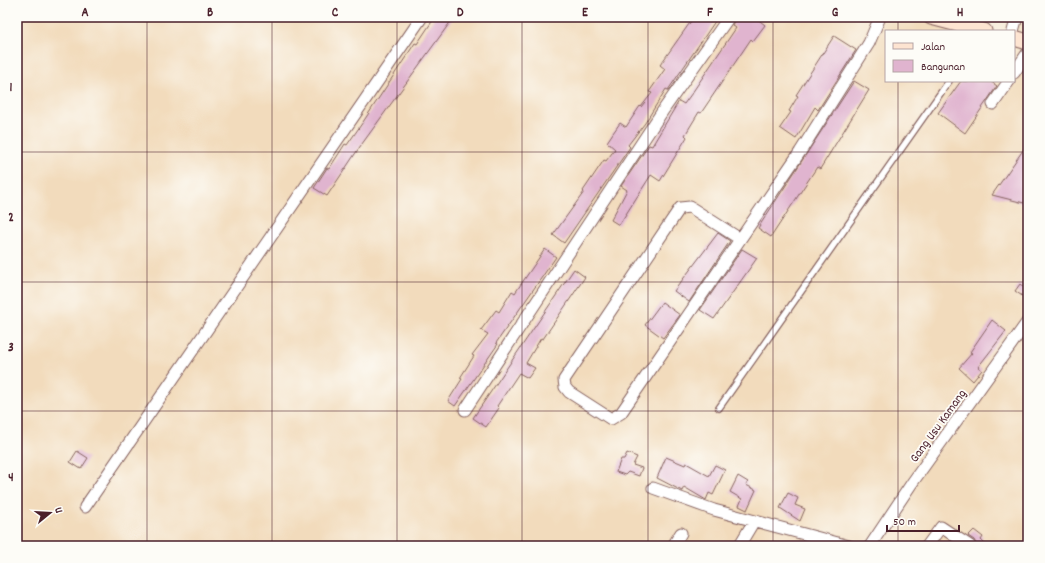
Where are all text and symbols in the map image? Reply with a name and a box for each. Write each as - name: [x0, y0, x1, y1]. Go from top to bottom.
- text: A: [81, 4, 89, 23]
- text: B: [207, 4, 213, 23]
- text: C: [332, 4, 339, 23]
- text: D: [457, 4, 464, 23]
- text: E: [582, 4, 589, 23]
- text: F: [707, 4, 713, 23]
- text: G: [832, 4, 839, 23]
- text: H: [957, 4, 964, 23]
- legend: [885, 30, 1015, 82]
- text: Jalan: [921, 39, 945, 56]
- text: Bangunan: [921, 59, 965, 76]
- text: 1: [10, 79, 13, 98]
- text: 2: [8, 209, 14, 228]
- text: 3: [8, 339, 14, 358]
- street label: Gang Usu Kamang: [906, 386, 972, 467]
- text: 4: [8, 469, 14, 488]
- north arrow: [30, 493, 70, 533]
- text: U: [49, 506, 66, 516]
- scale bar: [887, 507, 959, 533]
- text: 50 m: [893, 514, 916, 531]

